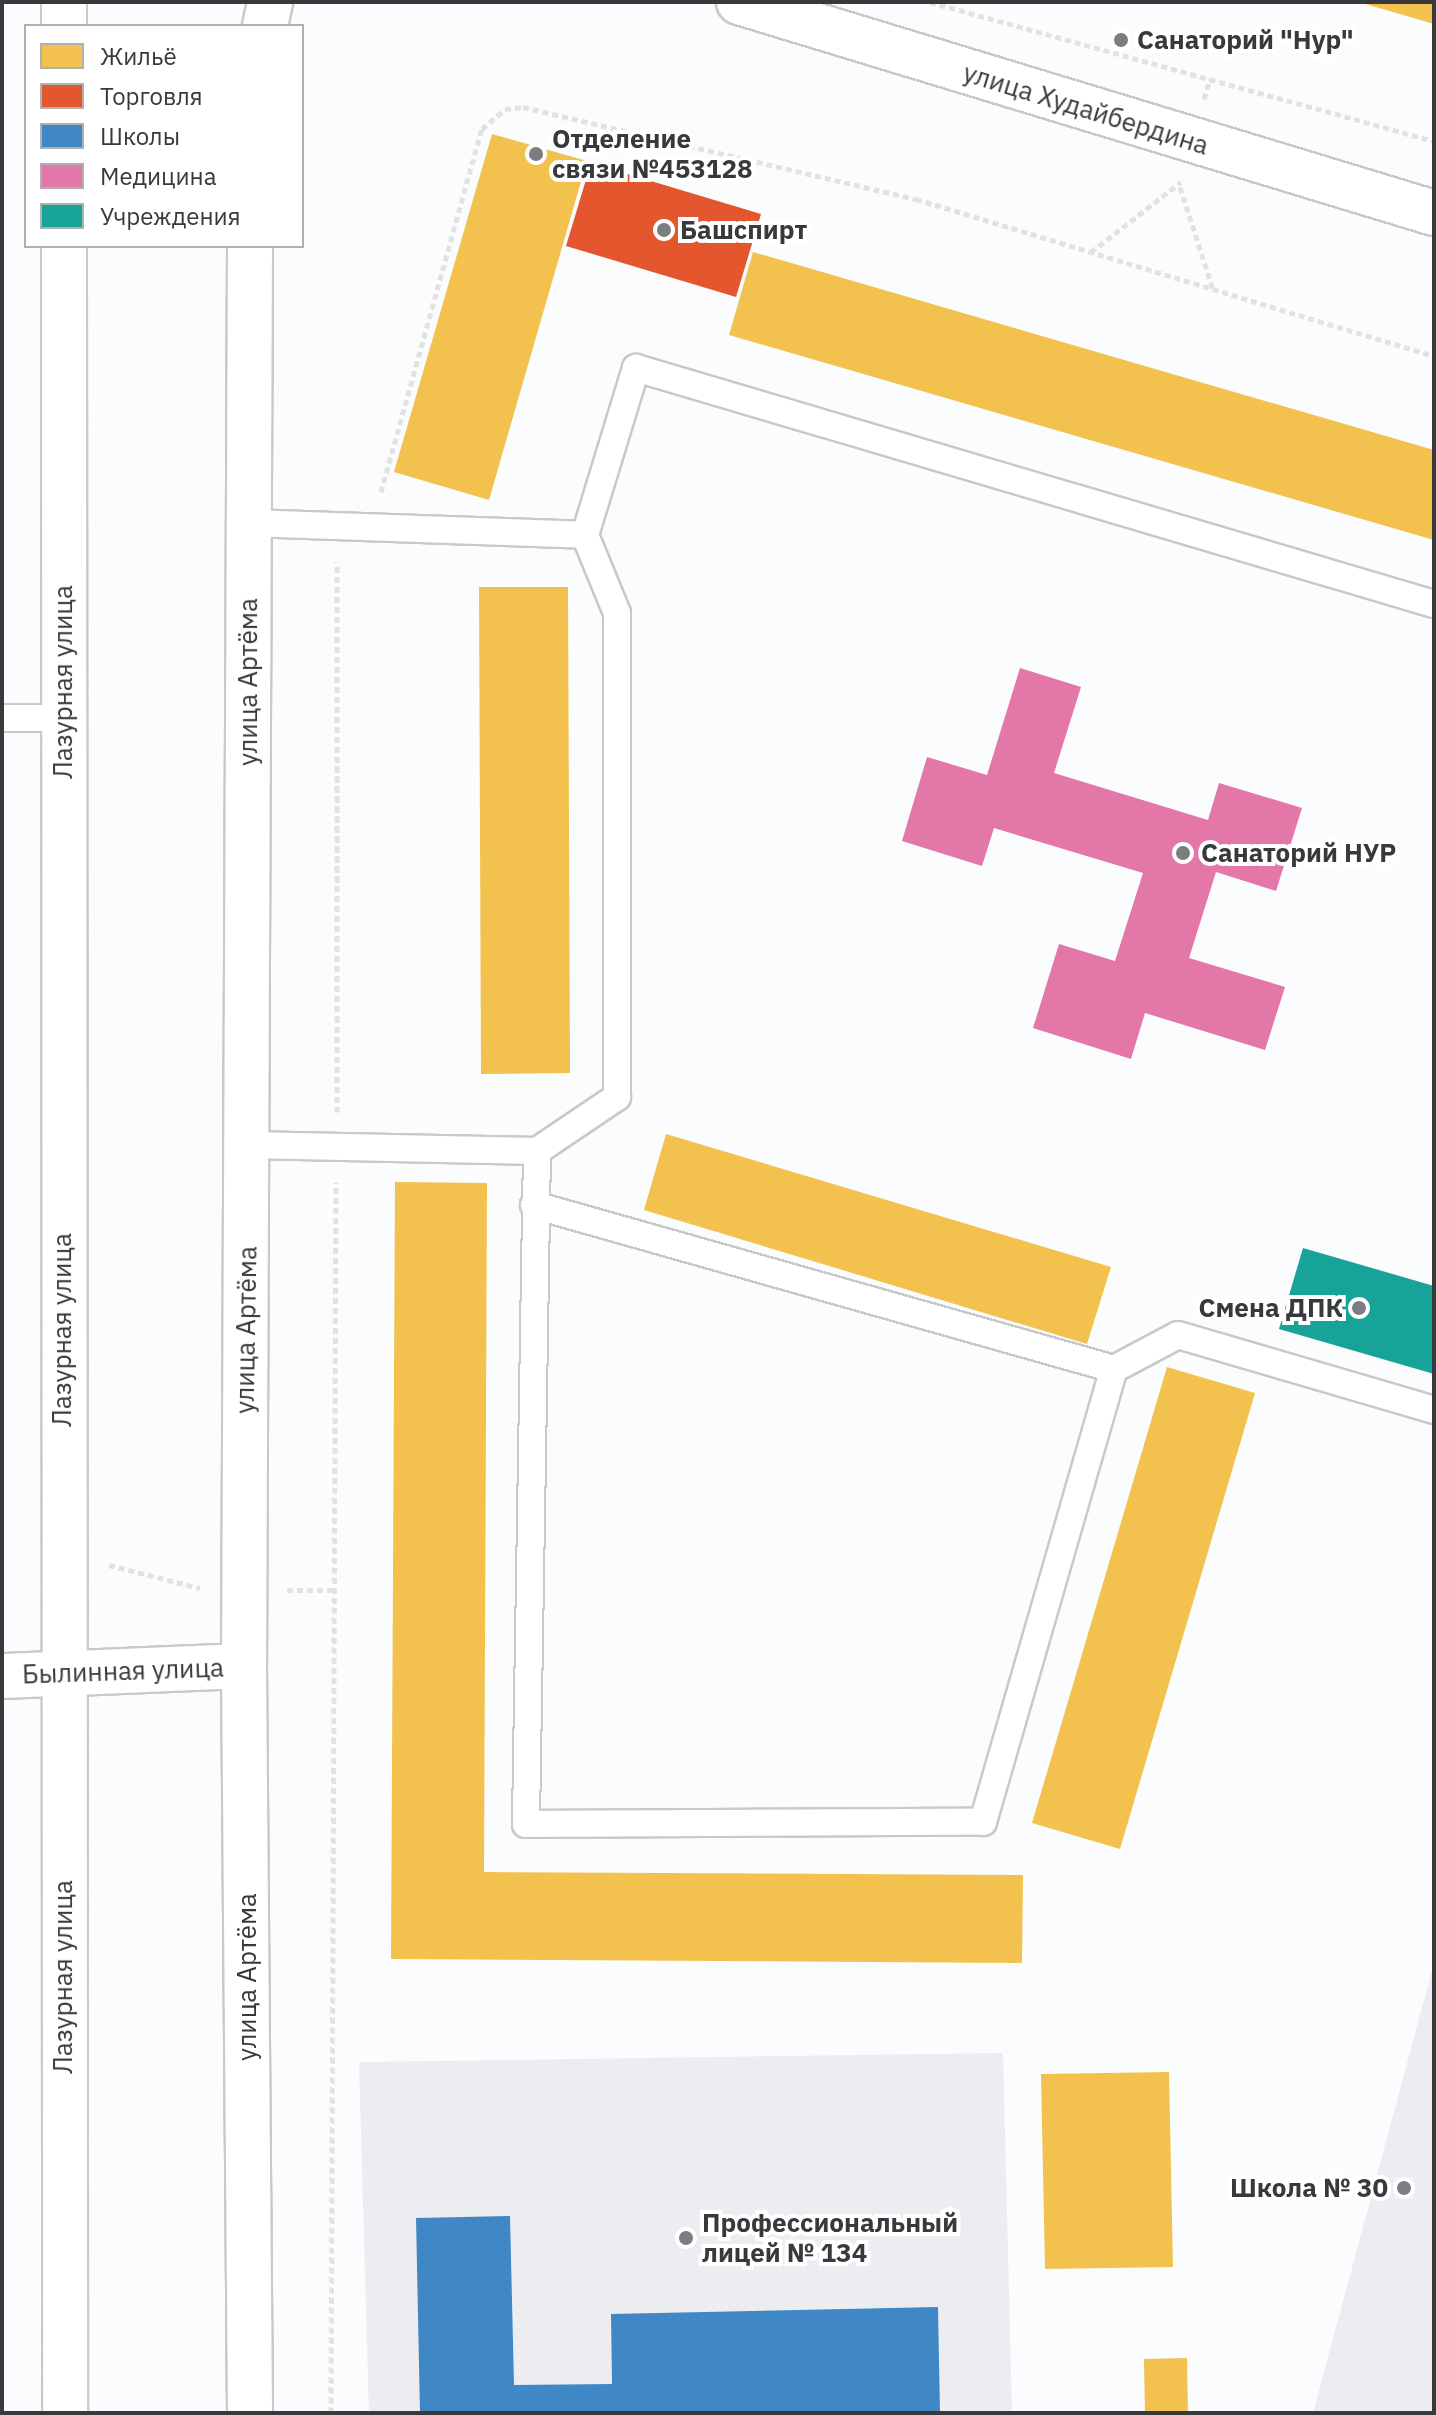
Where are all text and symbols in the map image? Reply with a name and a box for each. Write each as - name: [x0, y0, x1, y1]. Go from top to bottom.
- legend: [24, 24, 304, 248]
- place label: Санаторий "Нур": [1137, 24, 1354, 56]
- marker: Санаторий "Нур": [1112, 31, 1130, 49]
- text: Жильё: [100, 40, 177, 72]
- street label: улица Худайбердина: [960, 57, 1212, 161]
- text: Торговля: [100, 80, 203, 112]
- text: Школы: [100, 120, 180, 152]
- place label: Отделение связи №453128: [552, 123, 753, 184]
- marker: Отделение связи №453128: [527, 145, 545, 163]
- text: Медицина: [100, 160, 217, 192]
- text: Учреждения: [100, 200, 241, 232]
- place label: Башспирт: [680, 214, 807, 246]
- marker: Башспирт: [655, 221, 673, 239]
- street label: Лазурная улица: [47, 585, 79, 779]
- street label: улица Артёма: [232, 598, 264, 766]
- place label: Санаторий НУР: [1201, 837, 1396, 869]
- marker: Санаторий НУР: [1172, 842, 1194, 864]
- street label: Лазурная улица: [46, 1233, 78, 1427]
- street label: улица Артёма: [229, 1246, 263, 1414]
- place label: Смена ДПК: [1199, 1292, 1343, 1324]
- marker: Смена ДПК: [1350, 1299, 1368, 1317]
- street label: Былинная улица: [22, 1652, 224, 1690]
- street label: Лазурная улица: [47, 1880, 79, 2074]
- street label: улица Артёма: [231, 1893, 263, 2061]
- place label: Школа № 30: [1230, 2172, 1388, 2204]
- marker: Школа № 30: [1395, 2179, 1413, 2197]
- place label: Профессиональный лицей № 134: [702, 2207, 958, 2268]
- marker: Профессиональный лицей № 134: [677, 2229, 695, 2247]

